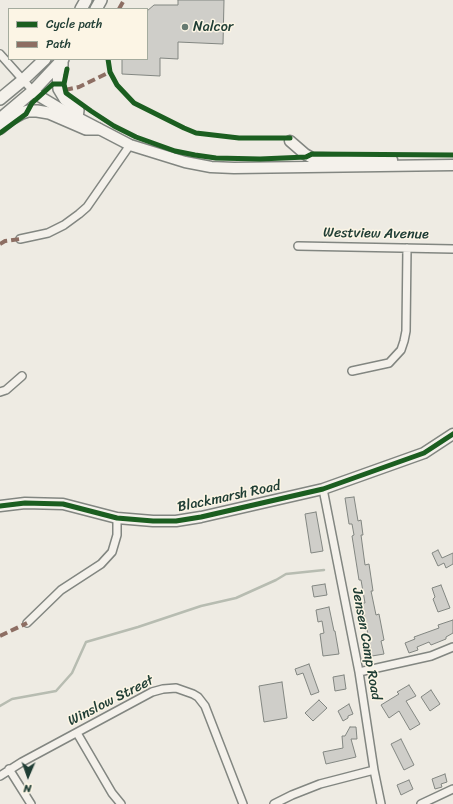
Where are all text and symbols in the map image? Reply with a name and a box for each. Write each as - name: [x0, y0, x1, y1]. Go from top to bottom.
- legend: [8, 8, 148, 60]
- text: Cycle path: [46, 13, 102, 35]
- place label: Nalcor: [193, 19, 234, 35]
- marker: Nalcor: [180, 22, 190, 32]
- text: Path: [46, 33, 71, 55]
- street label: Westview Avenue: [323, 225, 429, 243]
- street label: Blackmarsh Road: [176, 478, 282, 516]
- street label: Jensen Camp Road: [348, 587, 384, 701]
- street label: Winslow Street: [65, 672, 157, 730]
- north arrow: [8, 756, 48, 796]
- text: N: [23, 779, 32, 798]

